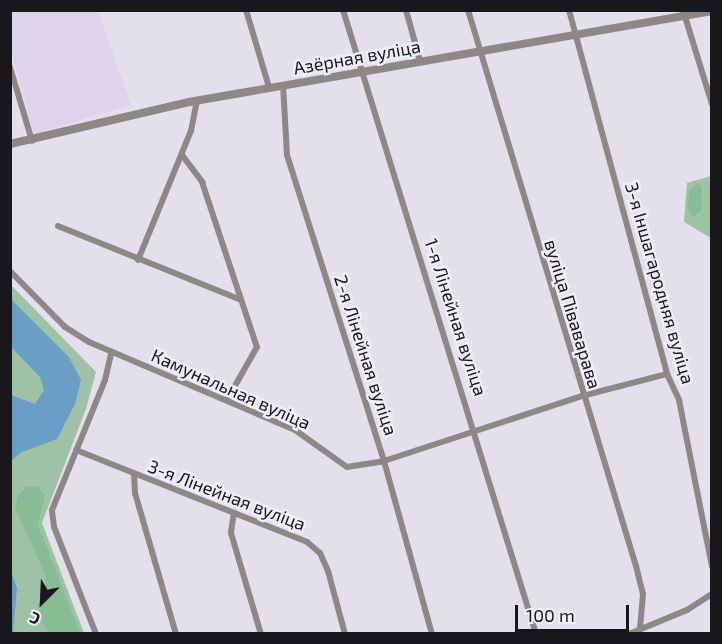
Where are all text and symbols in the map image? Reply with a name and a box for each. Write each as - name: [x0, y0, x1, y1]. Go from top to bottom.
- street label: Азёрная вуліца: [292, 35, 422, 79]
- street label: 3-я Іншагародняя вуліца: [621, 180, 699, 386]
- street label: 1-я Лінейная вуліца: [420, 236, 492, 398]
- street label: вуліца Піваварава: [540, 237, 606, 391]
- street label: 2-я Лінейная вуліца: [330, 272, 402, 438]
- street label: Камунальная вуліца: [148, 344, 314, 434]
- street label: 3-я Лінейная вуліца: [145, 455, 309, 535]
- north arrow: [12, 572, 72, 632]
- scale bar: [518, 593, 632, 631]
- text: 100 m: [526, 604, 575, 626]
- text: С: [26, 608, 43, 629]

